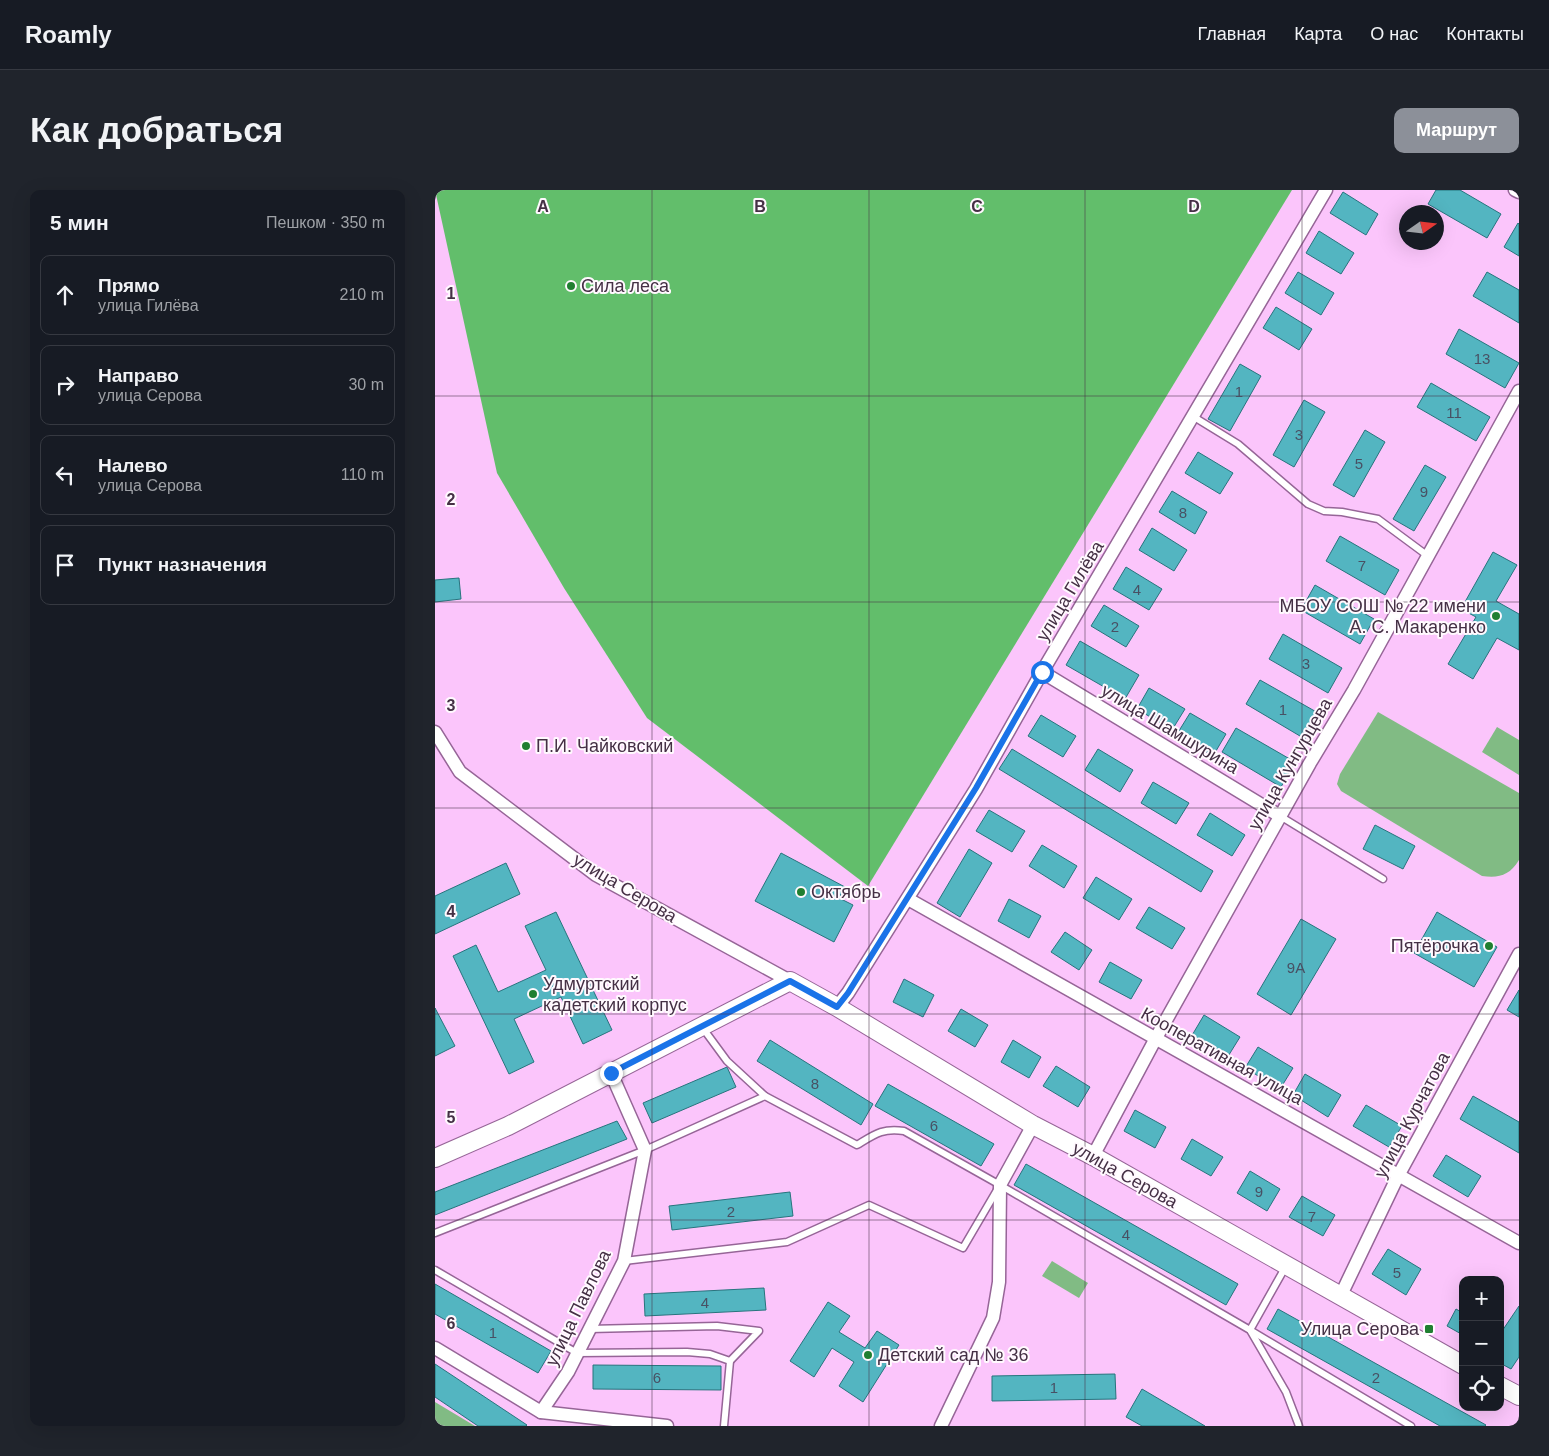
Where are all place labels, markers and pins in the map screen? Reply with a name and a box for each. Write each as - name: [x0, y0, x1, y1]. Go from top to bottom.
- place label: Сила леса: [581, 276, 670, 296]
- marker: Сила леса: [565, 280, 577, 292]
- place label: МБОУ СОШ № 22 имени А. С. Макаренко: [1279, 596, 1486, 637]
- marker: МБОУ СОШ № 22 имени А. С. Макаренко: [1490, 610, 1502, 622]
- place label: П.И. Чайковский: [536, 736, 673, 756]
- marker: П.И. Чайковский: [520, 740, 532, 752]
- place label: Октябрь: [811, 882, 881, 902]
- marker: Октябрь: [795, 886, 807, 898]
- place label: Пятёрочка: [1391, 936, 1480, 956]
- marker: Пятёрочка: [1483, 940, 1495, 952]
- place label: Удмуртский кадетский корпус: [543, 974, 687, 1015]
- marker: Удмуртский кадетский корпус: [527, 988, 539, 1000]
- place label: Улица Серова: [1300, 1319, 1420, 1339]
- marker: Улица Серова: [1423, 1323, 1435, 1335]
- place label: Детский сад № 36: [878, 1345, 1028, 1365]
- marker: Детский сад № 36: [862, 1349, 874, 1361]

